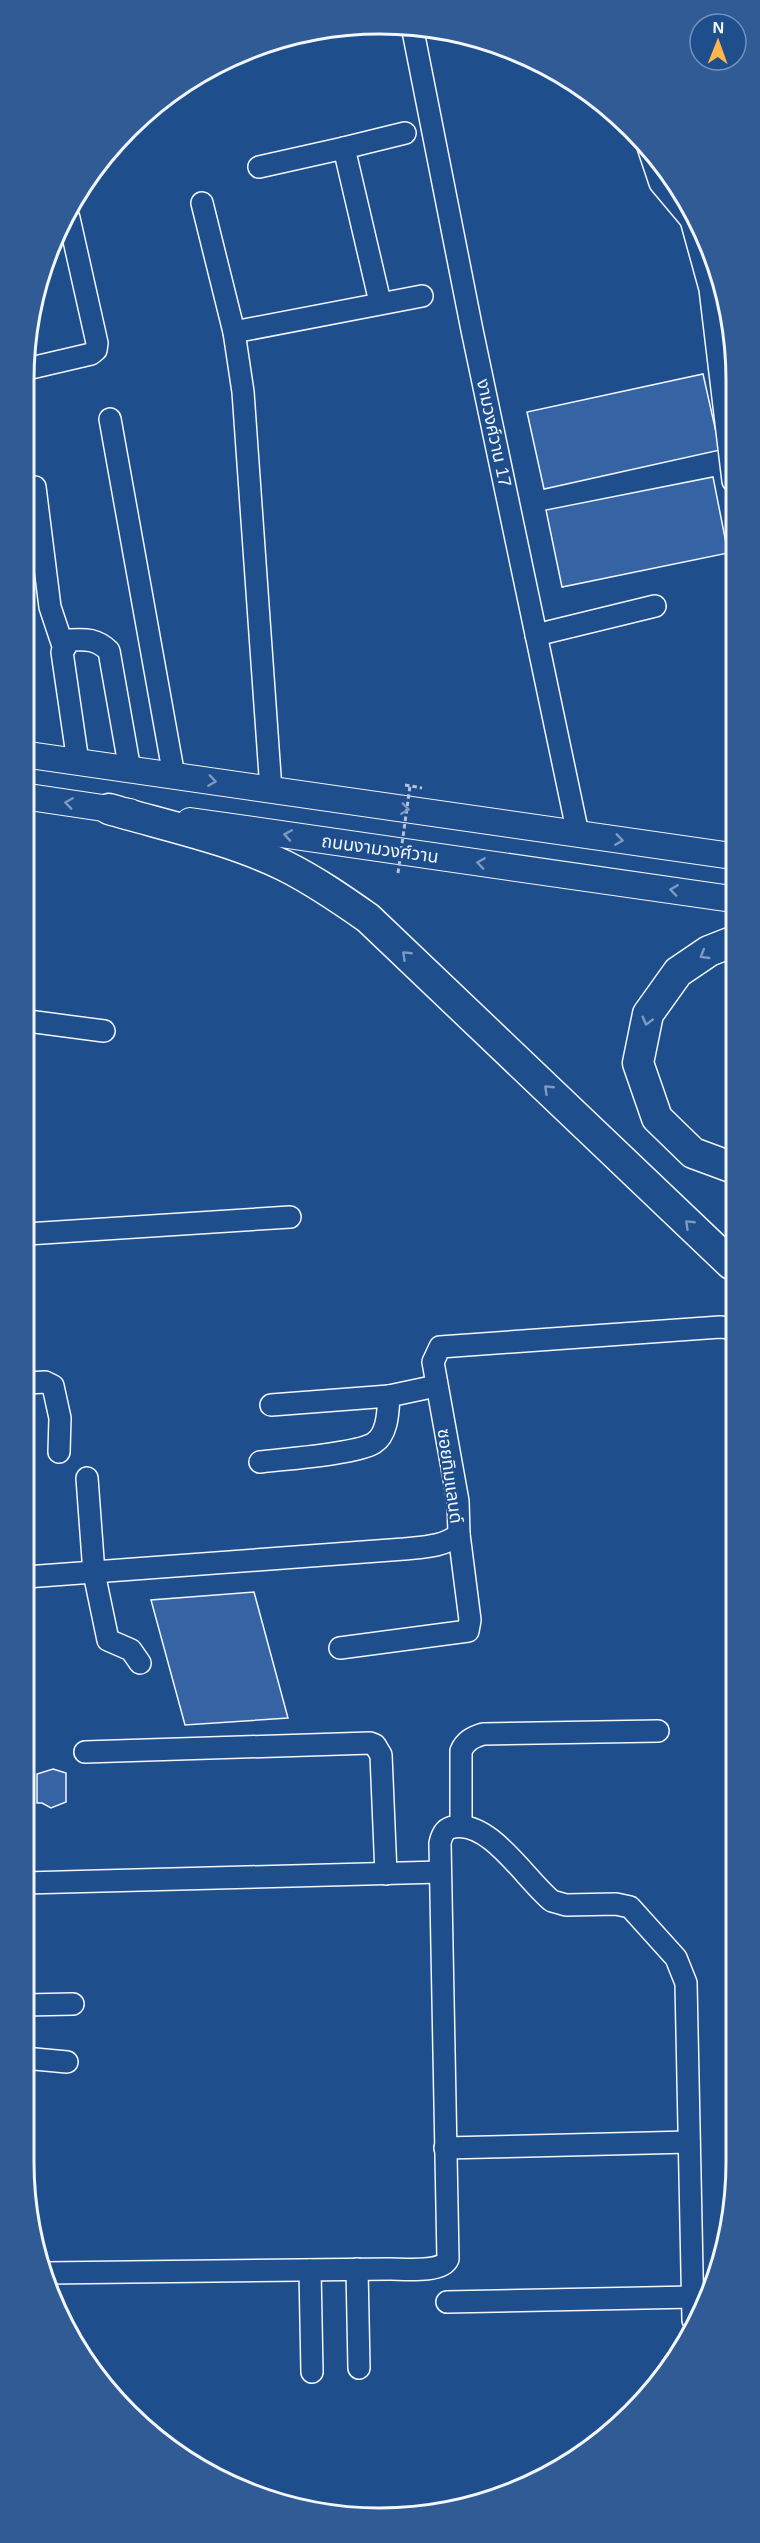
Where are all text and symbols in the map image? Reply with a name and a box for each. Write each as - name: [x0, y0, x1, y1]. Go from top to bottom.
- north arrow: [688, 12, 748, 72]
- text: N: [712, 19, 724, 36]
- street label: งามวงศ์วาน 17: [473, 377, 515, 489]
- one-way arrow: [207, 775, 216, 787]
- one-way arrow: [64, 797, 73, 809]
- one-way arrow: [400, 803, 409, 815]
- one-way arrow: [283, 830, 292, 842]
- street label: ถนนงามวงศ์วาน: [320, 831, 440, 867]
- one-way arrow: [614, 833, 623, 845]
- one-way arrow: [476, 858, 485, 870]
- one-way arrow: [669, 885, 679, 897]
- one-way arrow: [700, 948, 710, 960]
- one-way arrow: [403, 951, 413, 962]
- one-way arrow: [642, 1016, 655, 1026]
- one-way arrow: [544, 1086, 555, 1097]
- one-way arrow: [685, 1220, 695, 1231]
- street label: ซอยทิมแลนด์: [433, 1427, 467, 1525]

